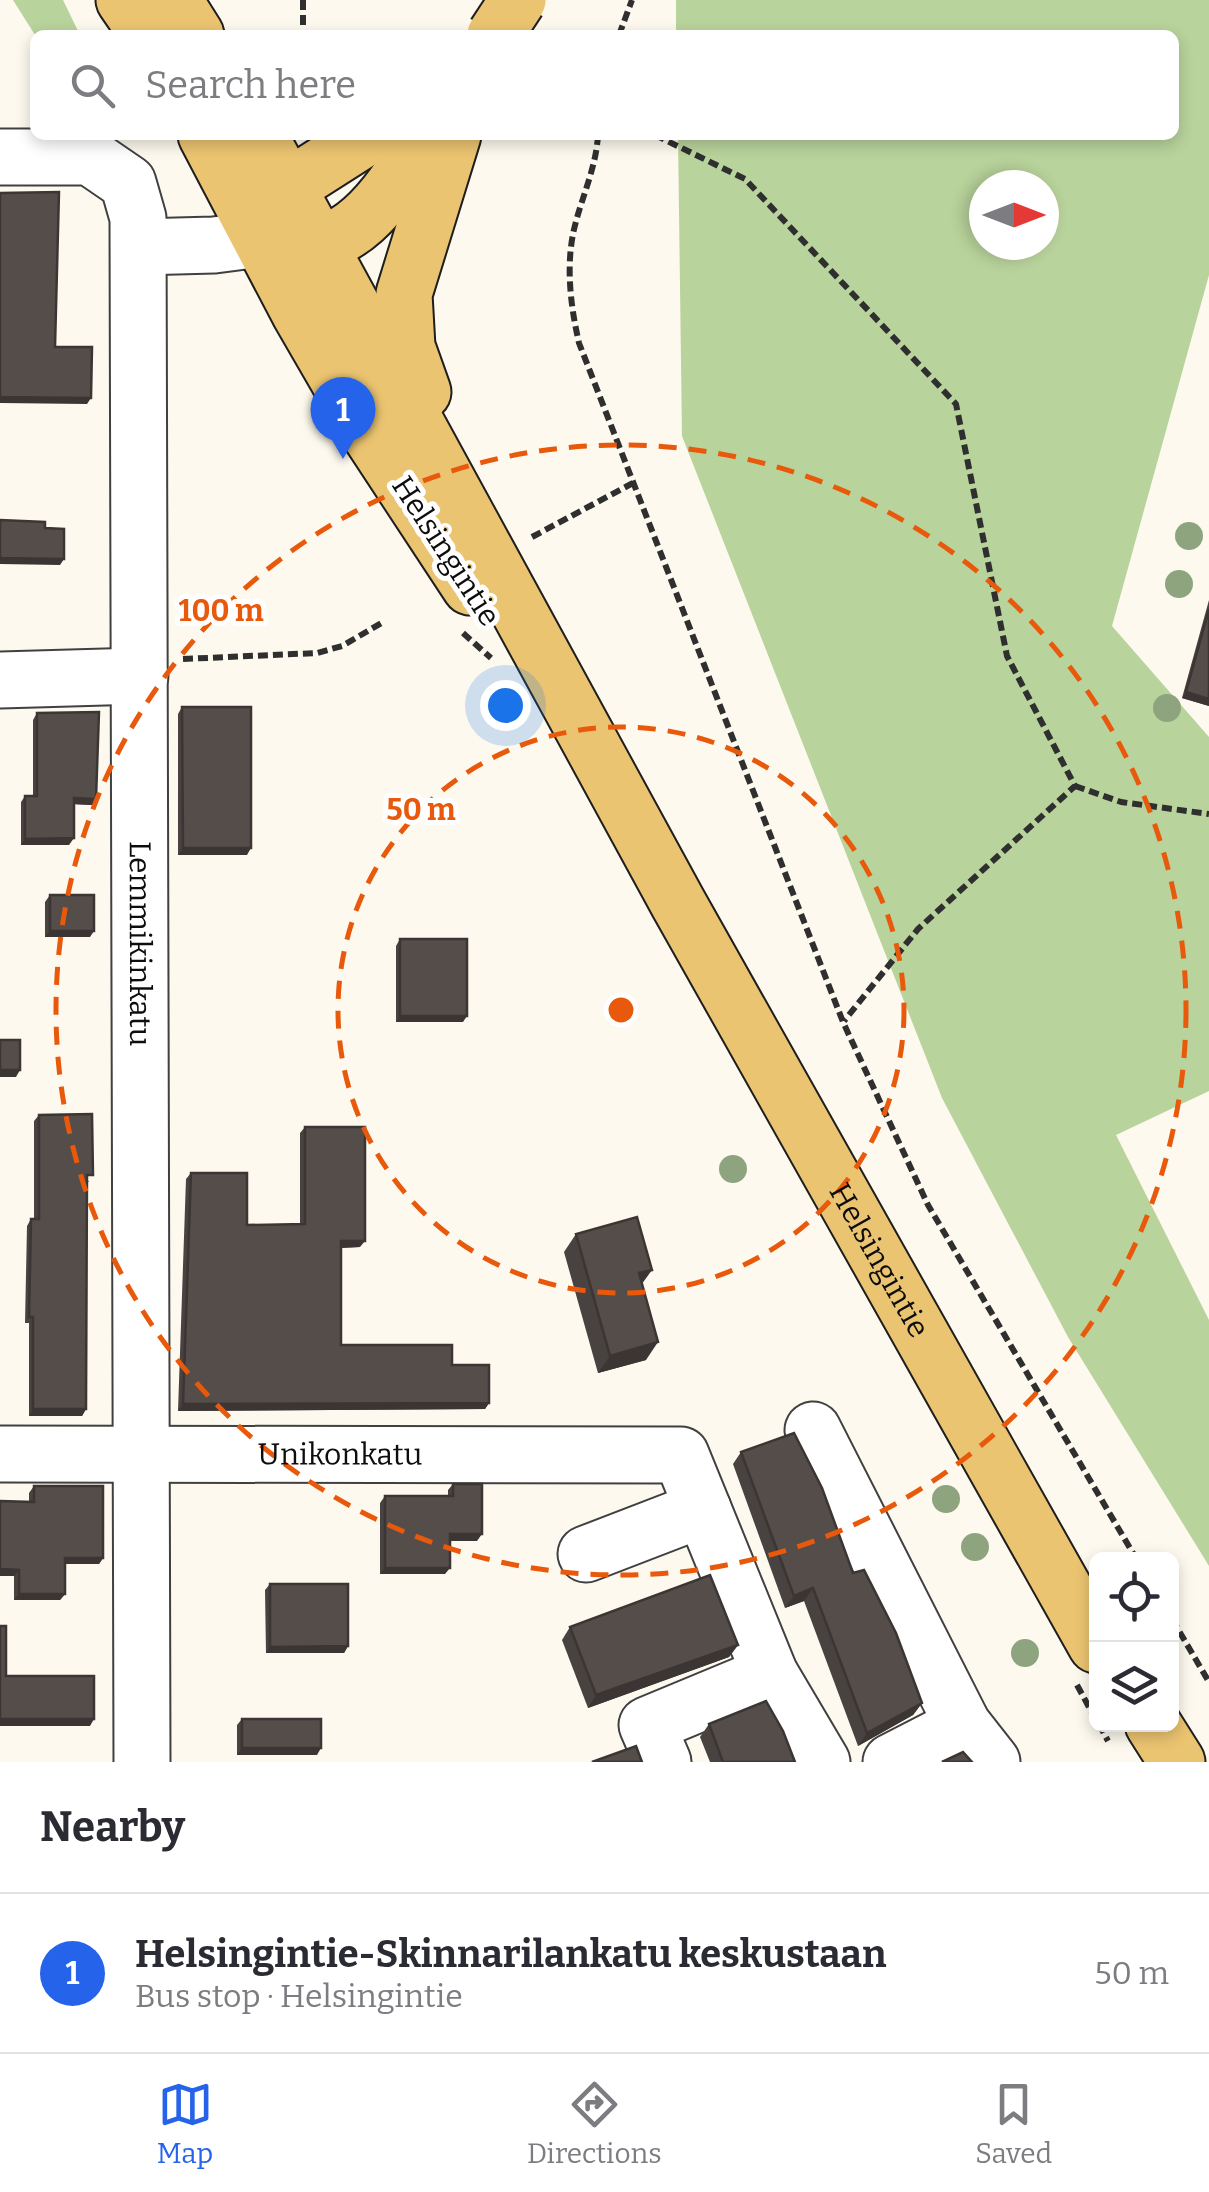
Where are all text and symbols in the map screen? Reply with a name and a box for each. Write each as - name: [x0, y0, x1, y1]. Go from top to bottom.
- search box: [30, 30, 1179, 140]
- icon: search: [65, 58, 120, 113]
- text: Search here: [145, 62, 356, 108]
- north arrow: [969, 170, 1059, 260]
- pin: 1: [310, 376, 376, 459]
- street label: Helsingintie: [384, 469, 508, 633]
- text: 100 m: [178, 593, 264, 629]
- your location: [480, 680, 531, 731]
- text: 50 m: [386, 792, 456, 828]
- street label: Lemmikinkatu: [122, 841, 158, 1046]
- centre of rings: [603, 992, 639, 1028]
- street label: Helsingintie: [822, 1177, 937, 1344]
- street label: Unikonkatu: [258, 1436, 422, 1473]
- map controls: [1089, 1552, 1179, 1732]
- button: locate: [1089, 1552, 1179, 1642]
- button: layers: [1089, 1642, 1179, 1732]
- text: Nearby: [40, 1802, 185, 1852]
- text: Helsingintie-Skinnarilankatu keskustaan: [135, 1931, 886, 1977]
- text: 1: [66, 1954, 79, 1992]
- text: 50 m: [1094, 1954, 1169, 1992]
- text: Bus stop · Helsingintie: [135, 1977, 463, 2015]
- tab: Map: [157, 2077, 213, 2170]
- tab: Directions: [527, 2077, 662, 2170]
- tab: Saved: [975, 2077, 1052, 2170]

